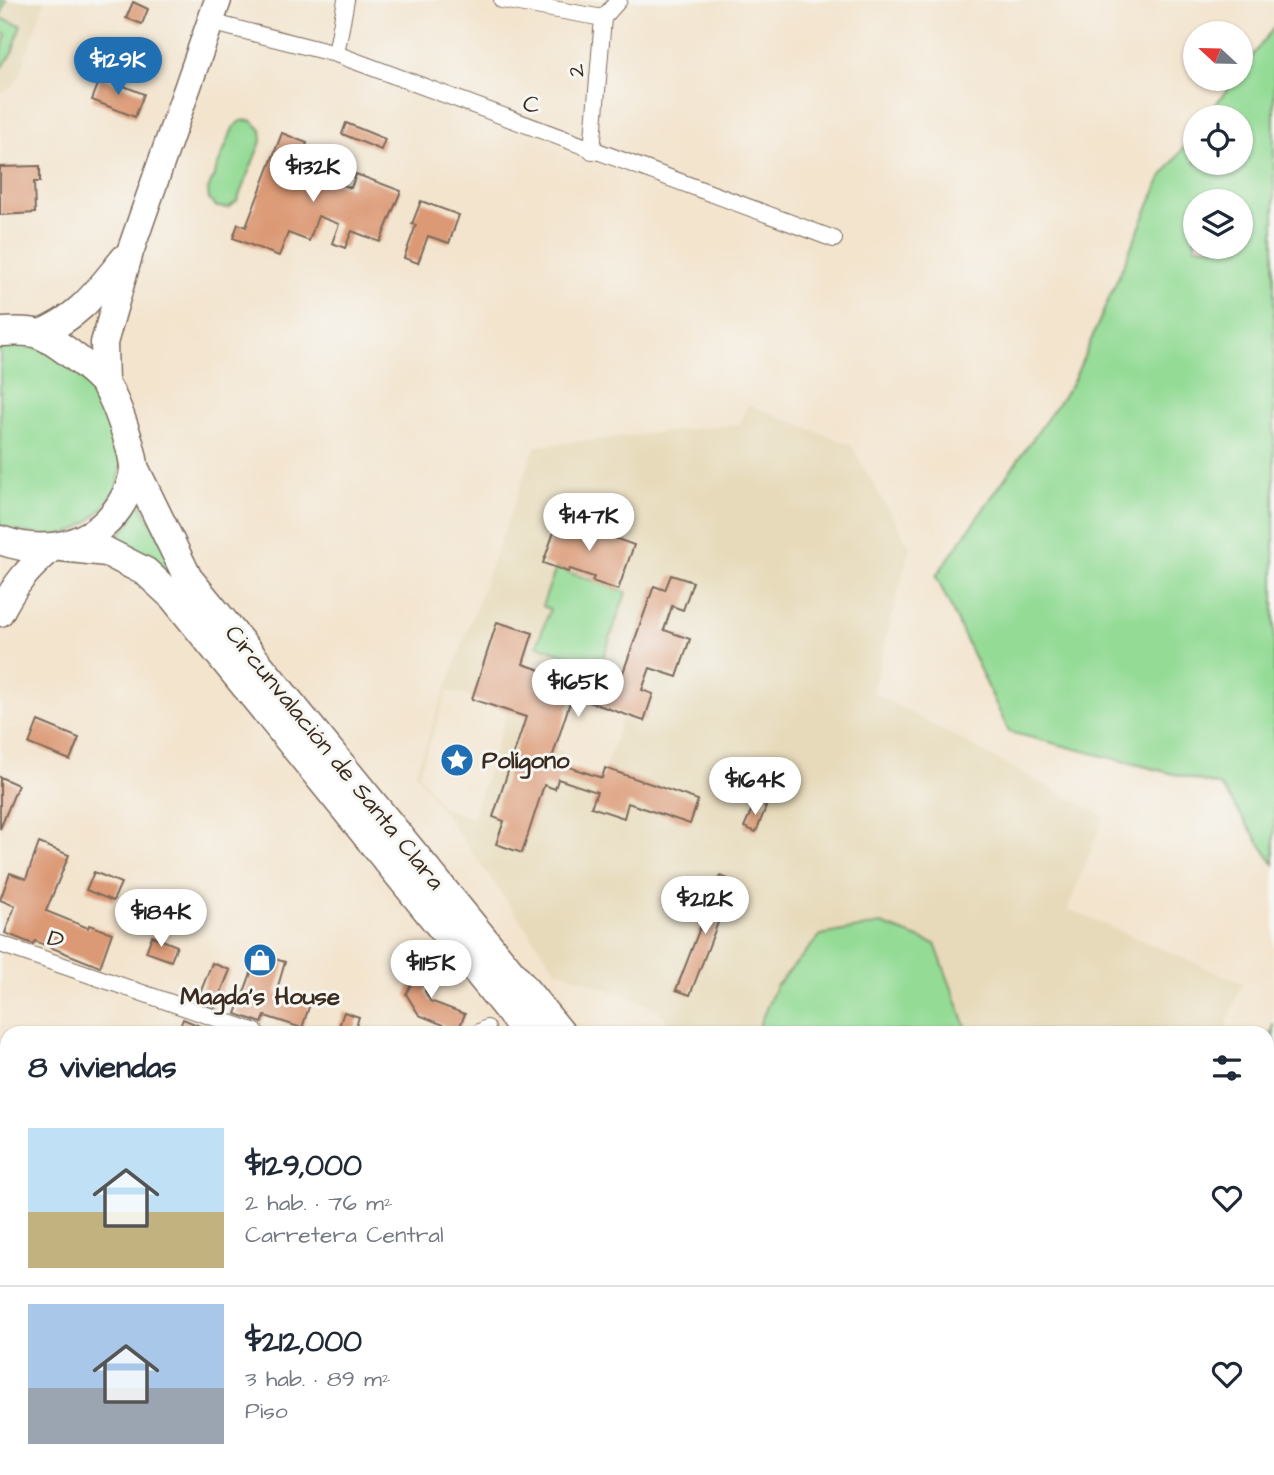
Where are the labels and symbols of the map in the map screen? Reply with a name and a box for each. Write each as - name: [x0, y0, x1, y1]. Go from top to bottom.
- north arrow: [1183, 21, 1253, 91]
- pin: $129K: [69, 38, 167, 97]
- street label: 2: [559, 61, 595, 78]
- street label: C: [518, 86, 546, 124]
- pin: $132K: [264, 144, 362, 204]
- pin: $147K: [540, 494, 638, 553]
- street label: Circunvalación de Santa Clara: [216, 618, 452, 897]
- pin: $165K: [529, 660, 627, 719]
- place icon: Polígono: [438, 741, 476, 779]
- place label: Polígono: [482, 744, 570, 779]
- pin: $164K: [706, 758, 804, 817]
- pin: $212K: [656, 876, 754, 936]
- pin: $184K: [112, 890, 210, 949]
- street label: D: [43, 921, 69, 959]
- pin: $115K: [382, 940, 480, 1000]
- shop icon: Magda’s House: [241, 941, 279, 979]
- place label: Magda’s House: [180, 980, 340, 1015]

